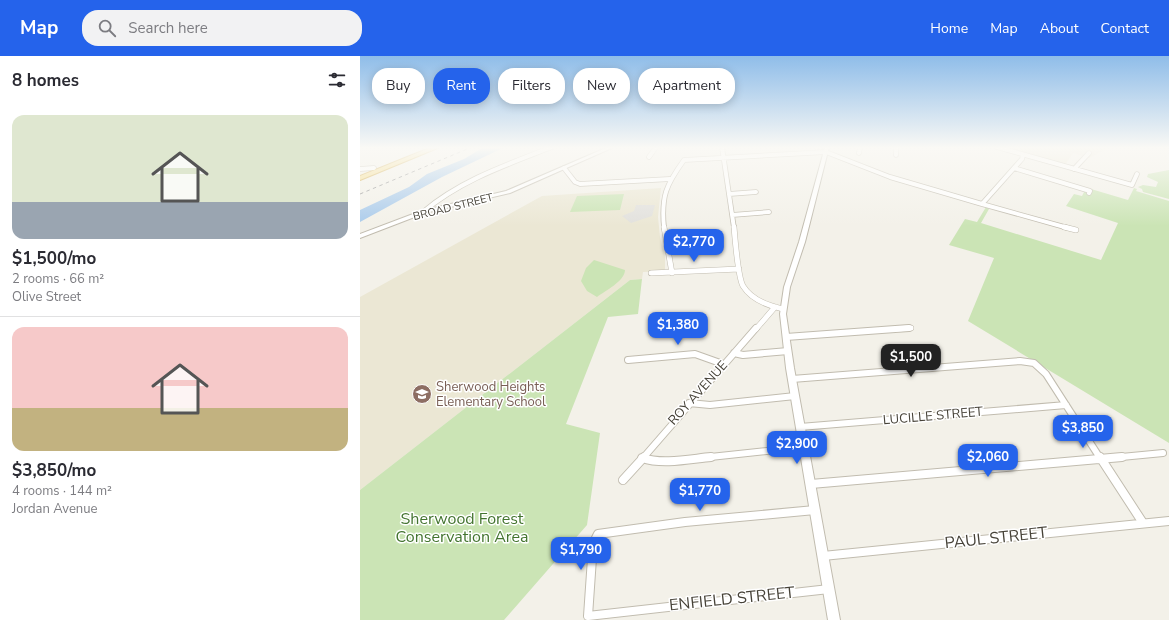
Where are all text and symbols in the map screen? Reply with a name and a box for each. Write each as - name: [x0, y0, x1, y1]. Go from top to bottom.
- search box: [82, 10, 362, 46]
- text: Map: [20, 15, 58, 41]
- icon: search: [96, 17, 118, 39]
- text: Search here: [128, 18, 208, 38]
- text: Home: [930, 19, 968, 38]
- text: Map: [990, 19, 1018, 38]
- text: About: [1040, 19, 1079, 38]
- text: Contact: [1101, 19, 1149, 38]
- chip: Buy: [372, 68, 425, 104]
- chip: Rent: [433, 68, 490, 104]
- chip: Filters: [498, 68, 565, 104]
- chip: New: [573, 68, 630, 104]
- chip: Apartment: [638, 68, 735, 104]
- text: 8 homes: [12, 69, 79, 92]
- icon: filters: [326, 69, 348, 91]
- icon: home: [144, 141, 216, 213]
- street label: BROAD STREET: [411, 190, 495, 224]
- pin: $2,770: [661, 229, 727, 263]
- text: $2,770: [673, 233, 715, 251]
- text: $1,500/mo: [12, 247, 96, 270]
- text: 2 rooms · 66 m²: [12, 270, 104, 288]
- text: Olive Street: [12, 288, 81, 306]
- pin: $1,380: [645, 312, 711, 346]
- text: $1,380: [657, 316, 699, 334]
- pin: $1,500: [878, 344, 944, 378]
- text: $1,500: [890, 348, 932, 366]
- icon: home: [144, 353, 216, 425]
- street label: ROY AVENUE: [664, 357, 732, 429]
- place label: Sherwood Heights Elementary School: [436, 378, 546, 411]
- school or university icon: Sherwood Heights Elementary School: [411, 383, 433, 405]
- street label: LUCILLE STREET: [882, 403, 984, 429]
- pin: $3,850: [1050, 415, 1116, 449]
- text: $3,850: [1062, 419, 1104, 437]
- pin: $2,900: [764, 431, 830, 465]
- text: $2,900: [776, 435, 818, 453]
- pin: $2,060: [955, 444, 1021, 478]
- text: $2,060: [967, 448, 1009, 466]
- text: $3,850/mo: [12, 459, 96, 482]
- pin: $1,770: [667, 478, 733, 512]
- text: 4 rooms · 144 m²: [12, 482, 112, 500]
- text: $1,770: [679, 482, 721, 500]
- text: Jordan Avenue: [12, 500, 97, 518]
- park label: Sherwood Forest Conservation Area: [396, 508, 528, 548]
- street label: PAUL STREET: [944, 522, 1049, 554]
- pin: $1,790: [548, 537, 614, 571]
- text: $1,790: [560, 541, 602, 559]
- street label: ENFIELD STREET: [668, 581, 796, 617]

